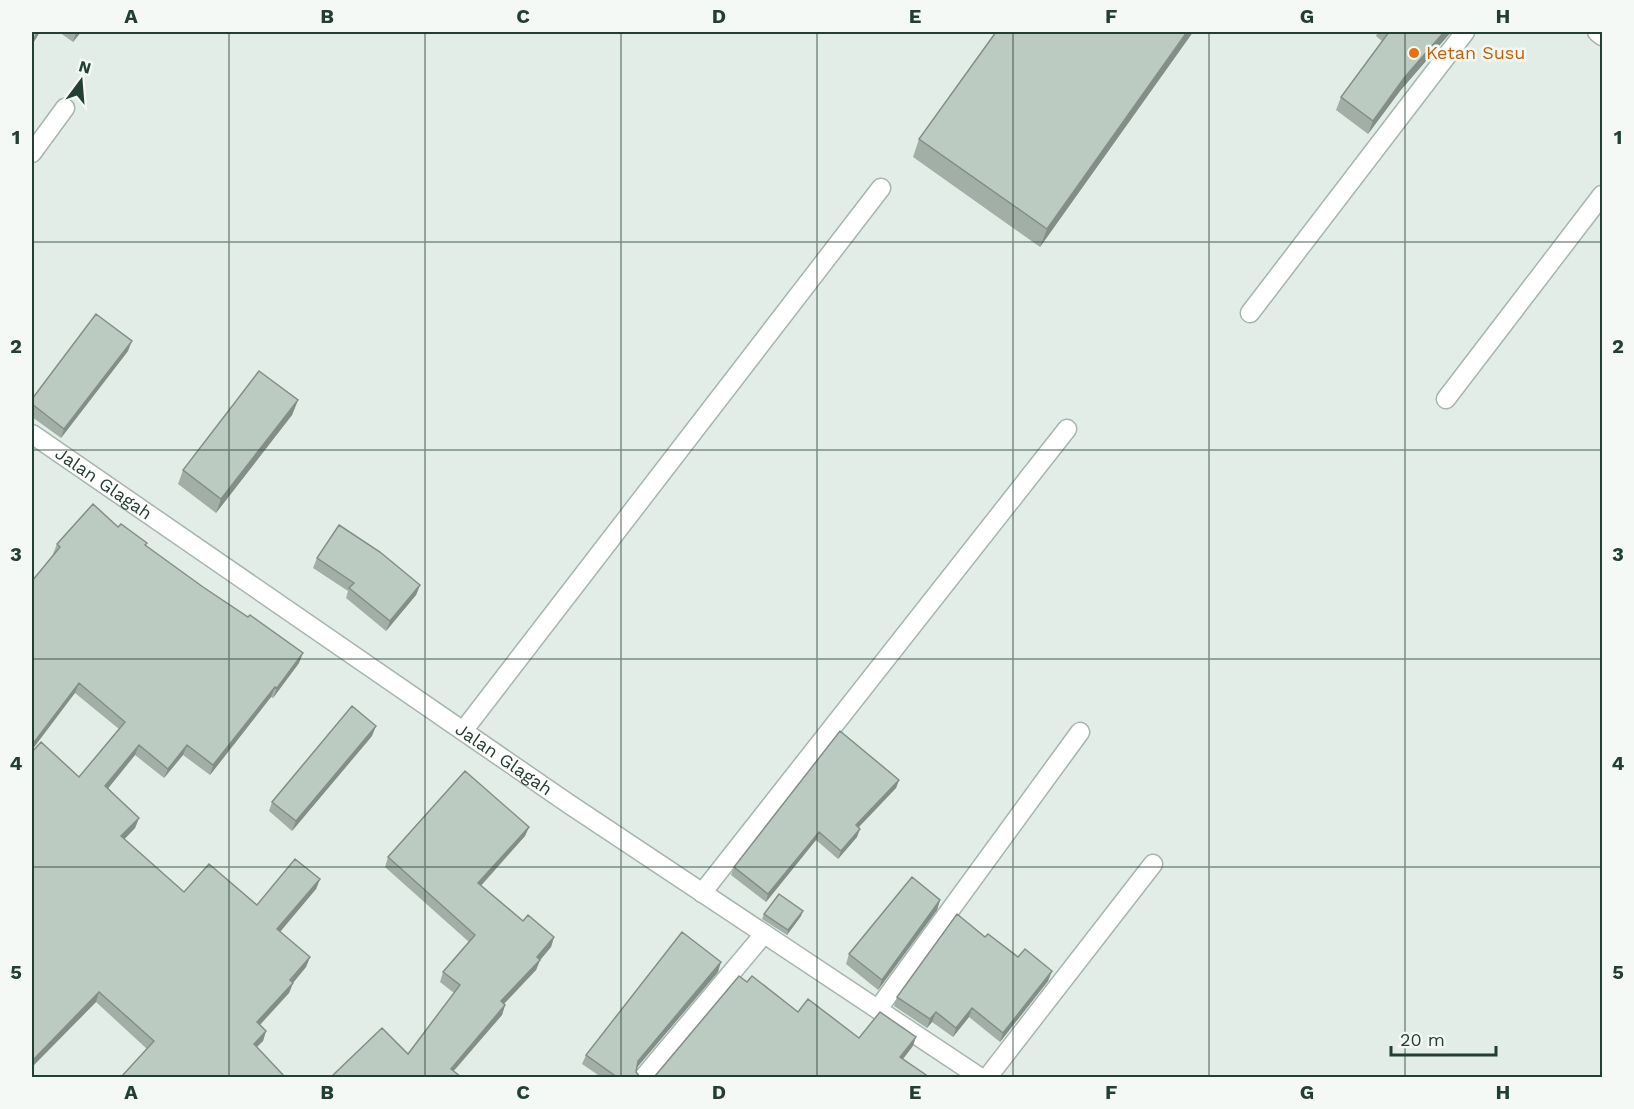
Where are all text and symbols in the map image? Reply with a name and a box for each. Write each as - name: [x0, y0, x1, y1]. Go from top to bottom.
- text: A: [124, 4, 138, 28]
- text: B: [320, 4, 334, 28]
- text: C: [516, 4, 530, 28]
- text: D: [712, 4, 726, 28]
- text: E: [909, 4, 921, 28]
- text: F: [1105, 4, 1117, 28]
- text: G: [1300, 4, 1314, 28]
- text: H: [1496, 4, 1510, 28]
- place label: Ketan Susu: [1426, 42, 1525, 63]
- marker: Ketan Susu: [1407, 46, 1421, 60]
- north arrow: [51, 51, 111, 111]
- text: N: [77, 56, 93, 78]
- text: 1: [12, 125, 20, 149]
- text: 1: [1614, 125, 1622, 149]
- text: 2: [10, 334, 22, 358]
- text: 2: [1612, 334, 1624, 358]
- street label: Jalan Glagah: [52, 442, 156, 524]
- text: 3: [10, 542, 22, 566]
- text: 3: [1612, 542, 1624, 566]
- street label: Jalan Glagah: [452, 718, 557, 799]
- text: 4: [10, 751, 23, 775]
- text: 4: [1612, 751, 1625, 775]
- text: 5: [10, 960, 22, 984]
- text: 5: [1612, 960, 1624, 984]
- scale bar: [1391, 1019, 1496, 1057]
- text: 20 m: [1400, 1029, 1445, 1050]
- text: A: [124, 1080, 138, 1104]
- text: B: [320, 1080, 334, 1104]
- text: C: [516, 1080, 530, 1104]
- text: D: [712, 1080, 726, 1104]
- text: E: [909, 1080, 921, 1104]
- text: F: [1105, 1080, 1117, 1104]
- text: G: [1300, 1080, 1314, 1104]
- text: H: [1496, 1080, 1510, 1104]

